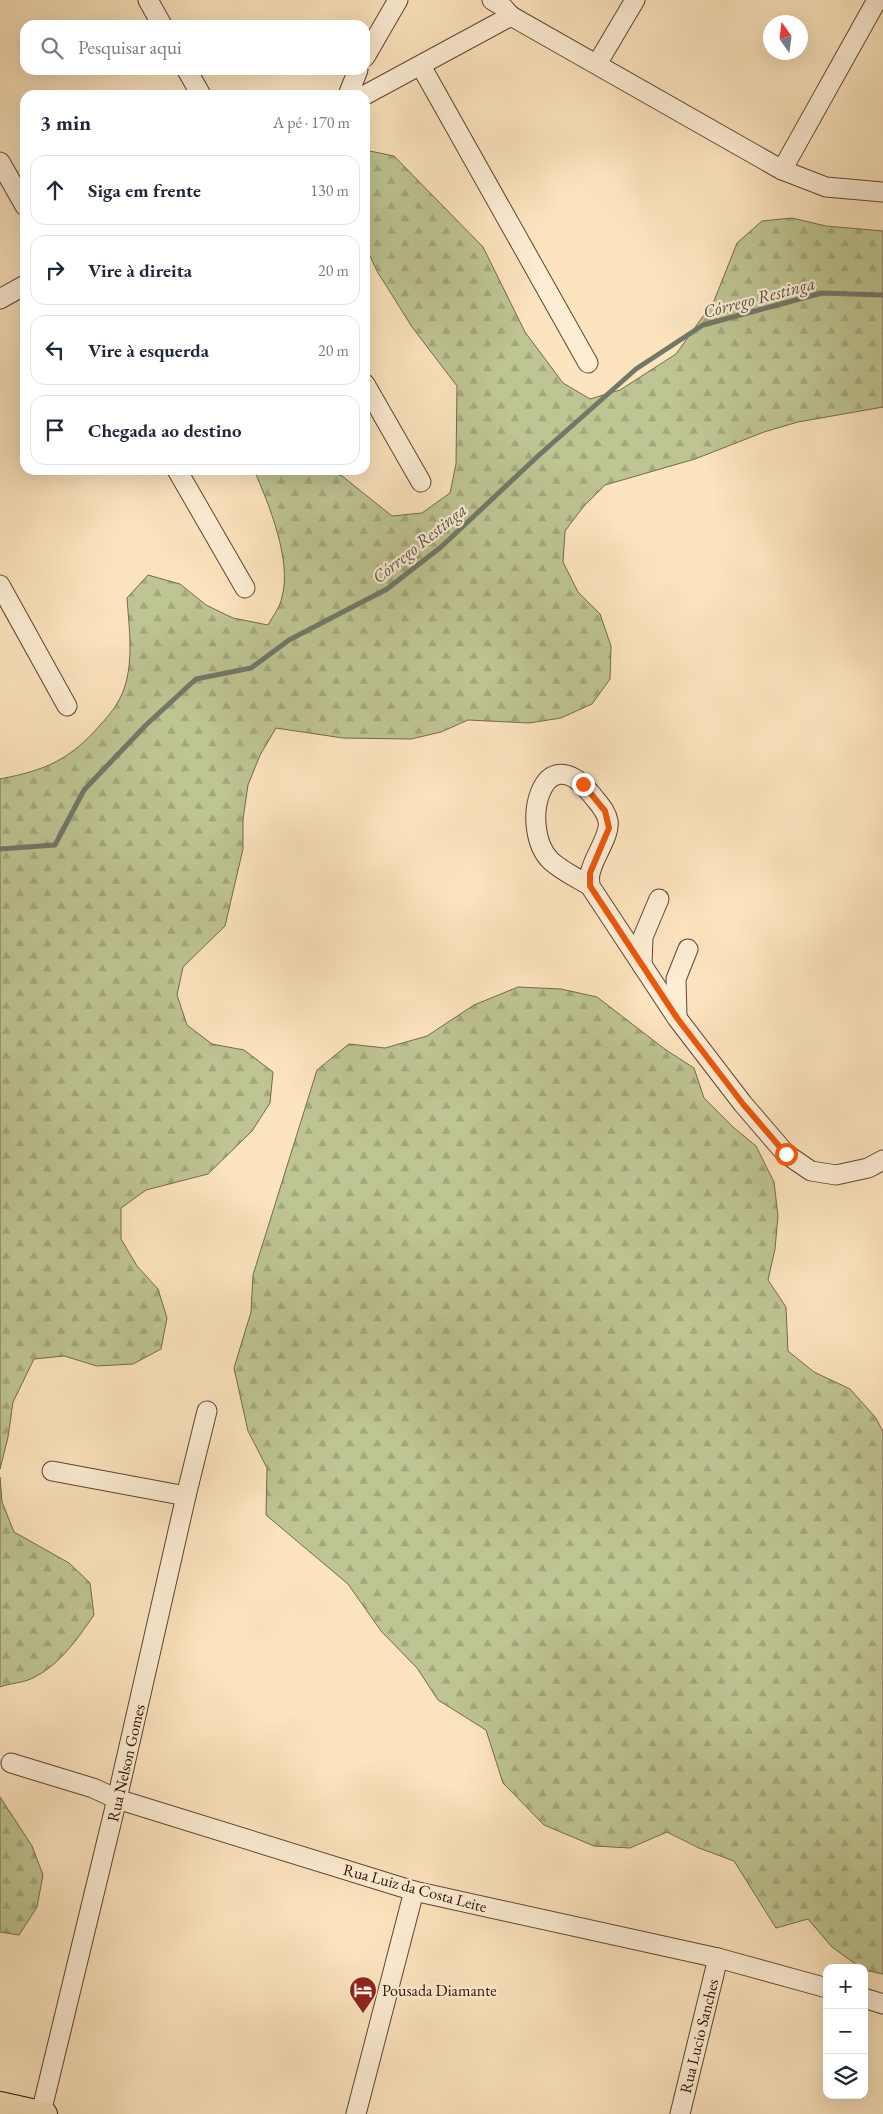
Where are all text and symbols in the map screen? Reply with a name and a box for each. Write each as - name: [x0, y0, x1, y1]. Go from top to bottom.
- north arrow: [763, 15, 808, 60]
- search box: [20, 20, 370, 75]
- icon: search: [38, 34, 66, 62]
- text: Pesquisar aqui: [78, 35, 182, 60]
- text: 3 min: [40, 109, 91, 136]
- text: A pé · 170 m: [273, 112, 350, 133]
- icon: ahead: [41, 176, 69, 204]
- text: Siga em frente: [88, 178, 201, 203]
- text: 130 m: [310, 180, 349, 201]
- icon: right: [41, 256, 69, 284]
- text: Vire à direita: [88, 258, 192, 283]
- text: 20 m: [318, 260, 349, 281]
- water label: Córrego Restinga: [700, 271, 818, 324]
- icon: left: [41, 336, 69, 364]
- text: Vire à esquerda: [88, 338, 209, 363]
- text: 20 m: [318, 340, 349, 361]
- icon: arrive: [41, 416, 69, 444]
- text: Chegada ao destino: [88, 418, 242, 443]
- water label: Córrego Restinga: [367, 498, 472, 589]
- route end: [572, 773, 595, 796]
- route start: [775, 1143, 798, 1166]
- street label: Rua Nelson Gomes: [102, 1702, 150, 1824]
- street label: Rua Luiz da Costa Leite: [341, 1859, 489, 1917]
- map controls: [823, 1964, 868, 2099]
- button: +: [823, 1964, 868, 2009]
- hotel icon: Pousada Diamante: [348, 1975, 378, 2014]
- street label: Rua Lucio Sanches: [675, 1977, 723, 2095]
- place label: Pousada Diamante: [382, 1980, 497, 2001]
- button: −: [823, 2009, 868, 2054]
- button: layers: [823, 2054, 868, 2099]

